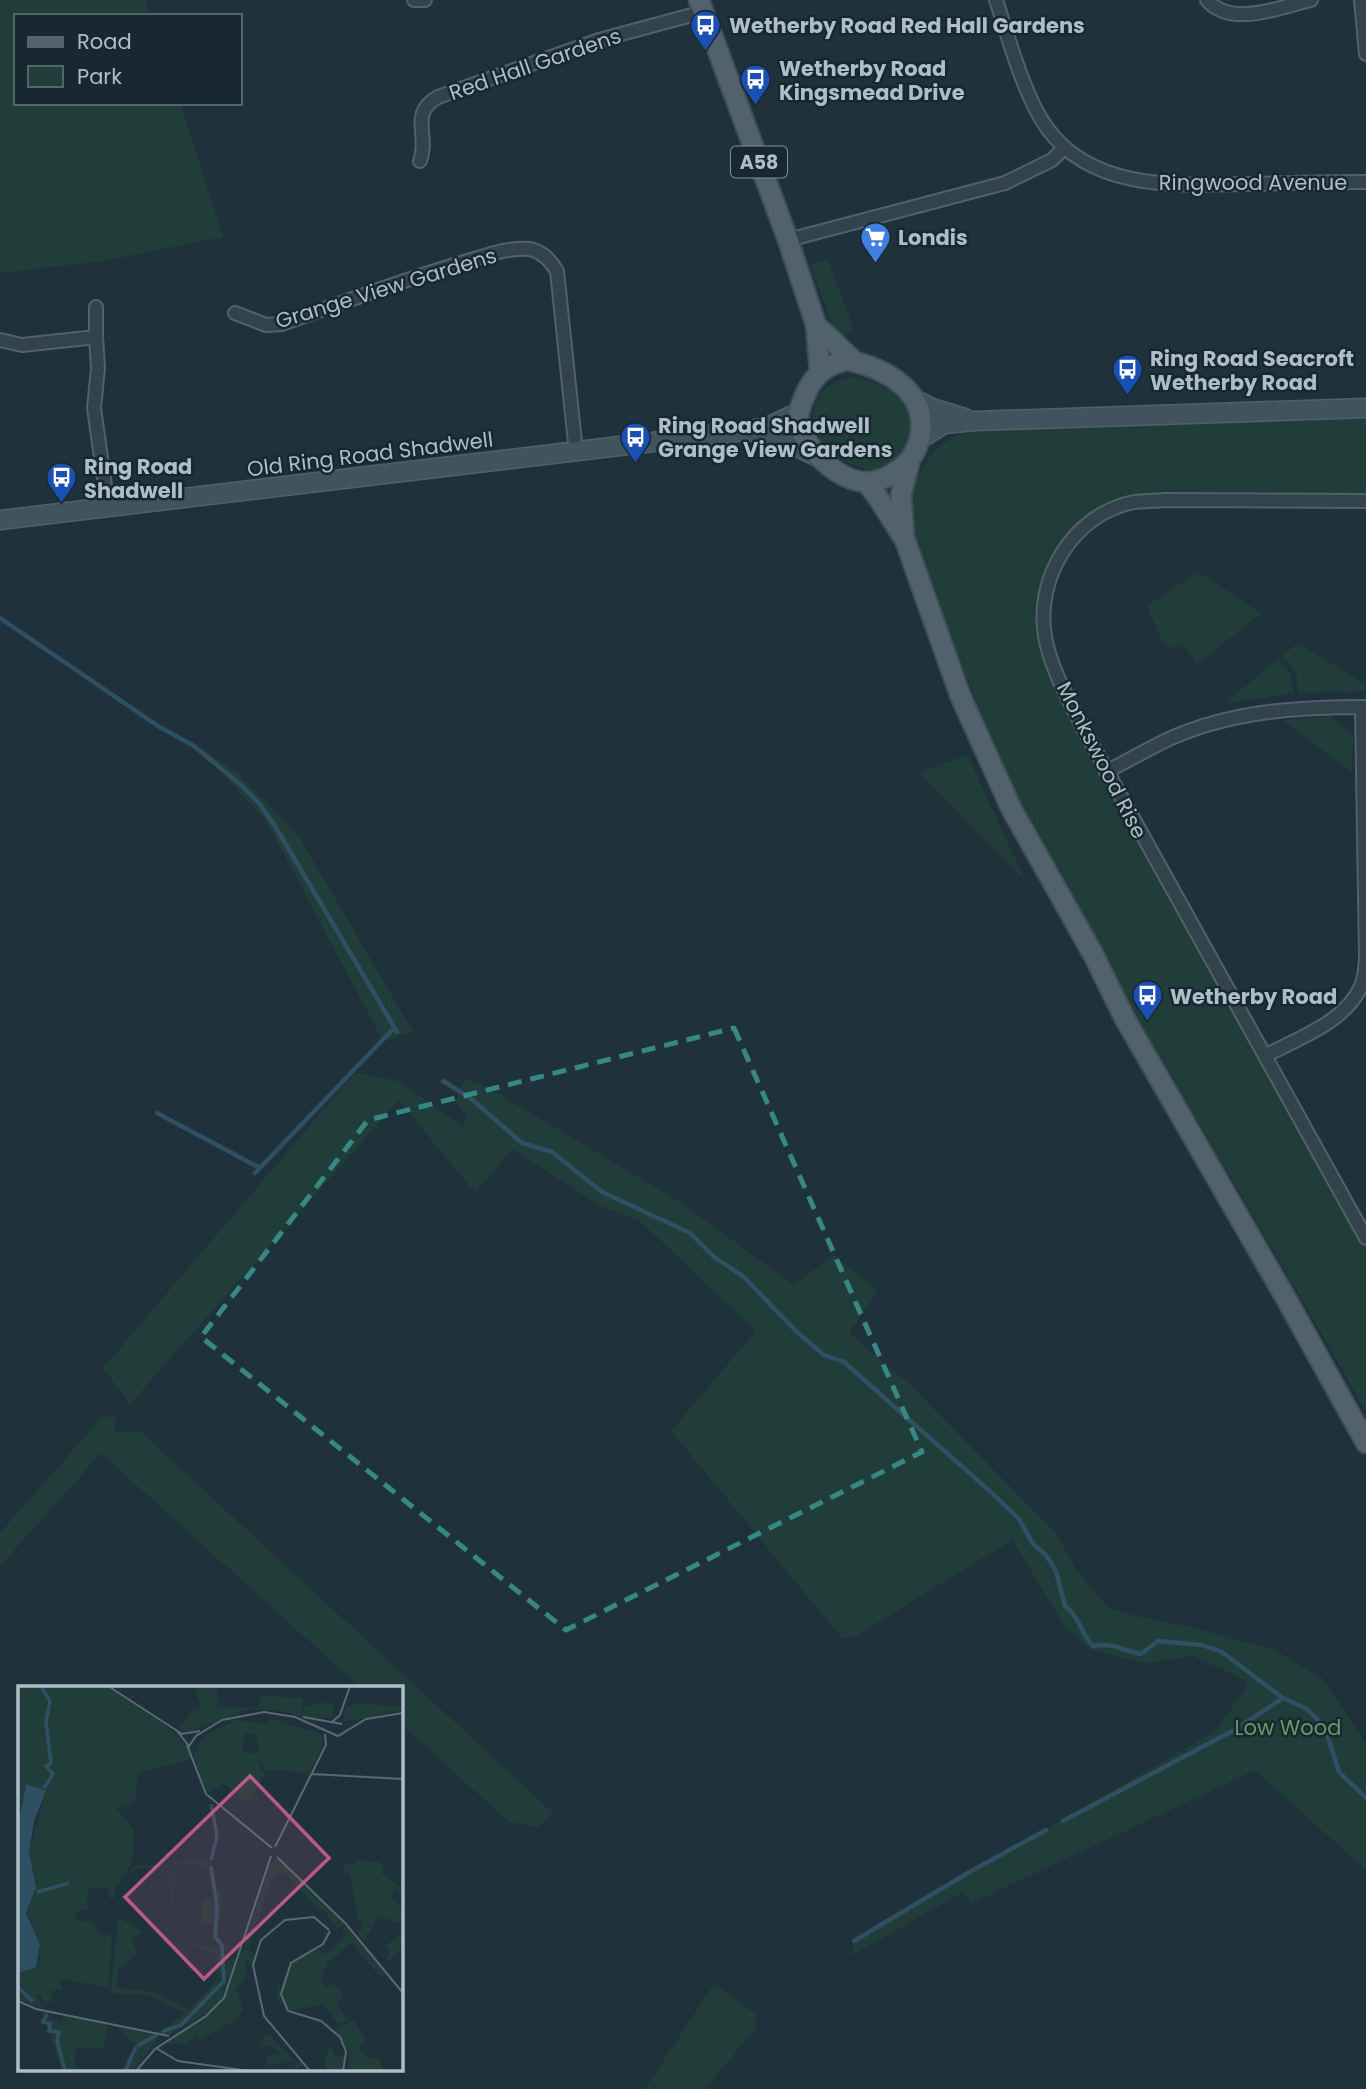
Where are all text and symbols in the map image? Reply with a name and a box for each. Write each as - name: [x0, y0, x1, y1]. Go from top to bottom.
- bus stop icon: Wetherby Road Red Hall Gardens: [689, 8, 723, 52]
- place label: Wetherby Road Red Hall Gardens: [729, 11, 1085, 40]
- legend: [14, 14, 242, 105]
- street label: Red Hall Gardens: [445, 21, 625, 107]
- text: Road: [77, 27, 132, 56]
- place label: Wetherby Road Kingsmead Drive: [779, 54, 965, 107]
- text: Park: [77, 62, 122, 91]
- bus stop icon: Wetherby Road Kingsmead Drive: [739, 63, 773, 107]
- road number: A58: [731, 146, 787, 178]
- street label: Ringwood Avenue: [1159, 168, 1347, 197]
- supermarket icon: Londis: [858, 220, 892, 264]
- place label: Londis: [898, 223, 968, 252]
- street label: Grange View Gardens: [272, 241, 500, 335]
- place label: Ring Road Seacroft Wetherby Road: [1150, 344, 1354, 397]
- bus stop icon: Ring Road Seacroft Wetherby Road: [1110, 353, 1144, 397]
- place label: Ring Road Shadwell Grange View Gardens: [658, 411, 892, 464]
- bus stop icon: Ring Road Shadwell Grange View Gardens: [618, 420, 652, 464]
- street label: Old Ring Road Shadwell: [245, 425, 495, 483]
- place label: Ring Road Shadwell: [84, 452, 192, 505]
- bus stop icon: Ring Road Shadwell: [44, 461, 78, 505]
- street label: Monkswood Rise: [1050, 677, 1154, 843]
- bus stop icon: Wetherby Road: [1130, 979, 1164, 1023]
- place label: Wetherby Road: [1170, 982, 1337, 1011]
- inset map: [18, 1686, 402, 2072]
- park label: Low Wood: [1235, 1713, 1341, 1742]

